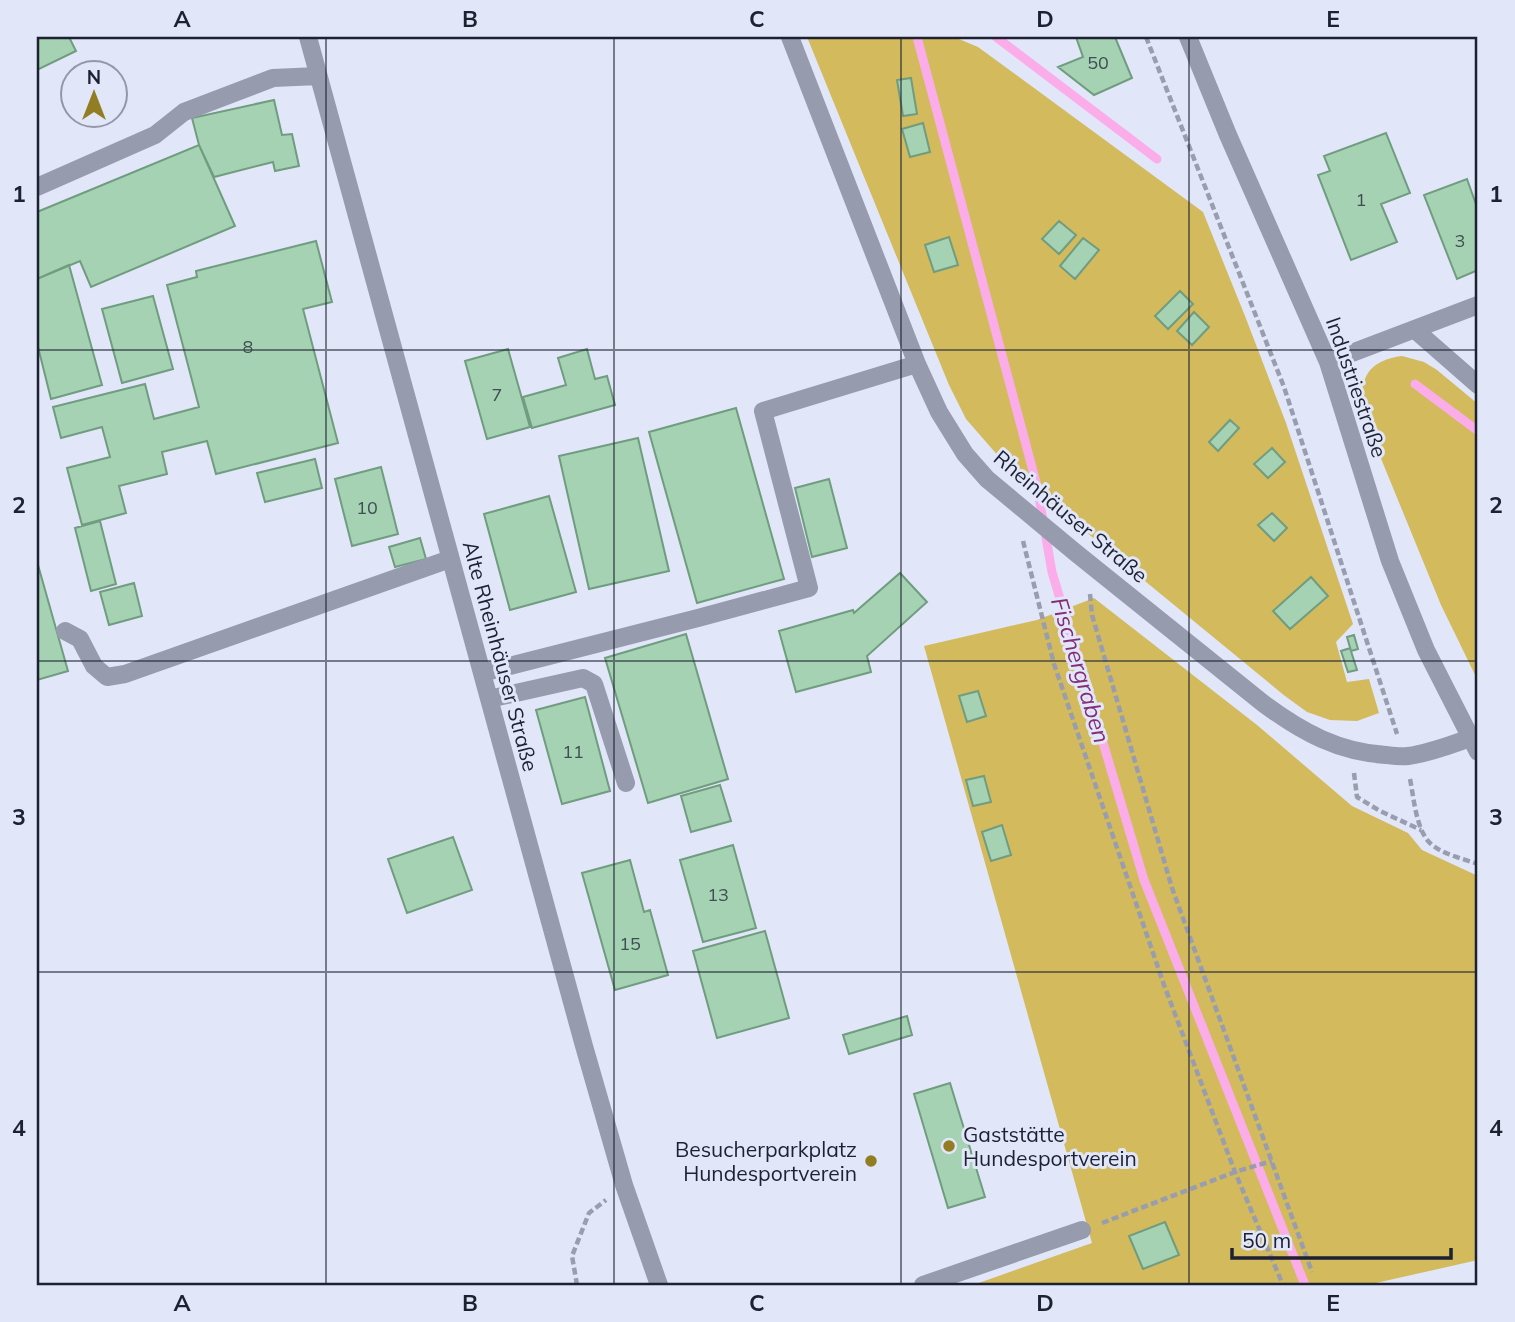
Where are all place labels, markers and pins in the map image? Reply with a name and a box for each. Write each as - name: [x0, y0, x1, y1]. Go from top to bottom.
- place label: Gaststätte Hundesportverein: [963, 1121, 1137, 1171]
- place label: Besucherparkplatz Hundesportverein: [675, 1136, 857, 1186]
- marker: Gaststätte Hundesportverein: [941, 1138, 957, 1154]
- marker: Besucherparkplatz Hundesportverein: [863, 1153, 879, 1169]

